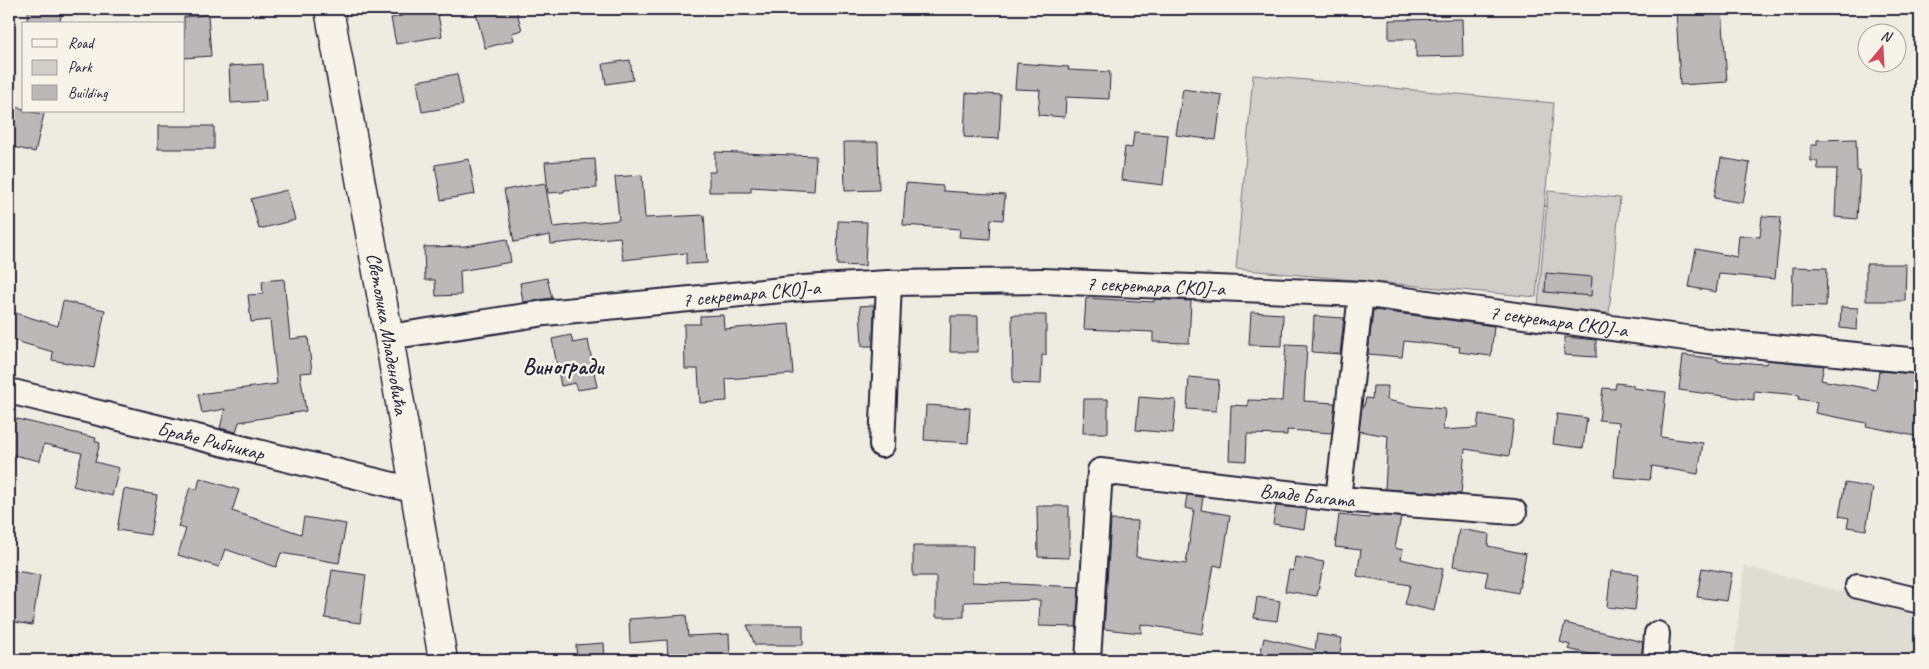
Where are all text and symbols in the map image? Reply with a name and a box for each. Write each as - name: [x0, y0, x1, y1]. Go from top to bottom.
- legend: [22, 22, 185, 112]
- north arrow: [1856, 22, 1906, 72]
- text: N: [1879, 27, 1895, 46]
- text: Road: [68, 34, 95, 53]
- text: Park: [68, 58, 93, 77]
- text: Building: [68, 84, 108, 103]
- street label: Светолика Младеновића: [361, 251, 414, 418]
- street label: 7 секретара СКОЈ-а: [1086, 271, 1227, 301]
- street label: 7 секретара СКОЈ-а: [681, 275, 822, 313]
- street label: 7 секретара СКОЈ-а: [1488, 300, 1630, 343]
- district label: Виногради: [523, 353, 605, 381]
- street label: Браће Рибникар: [155, 416, 268, 466]
- street label: Владе Багата: [1259, 478, 1357, 513]

